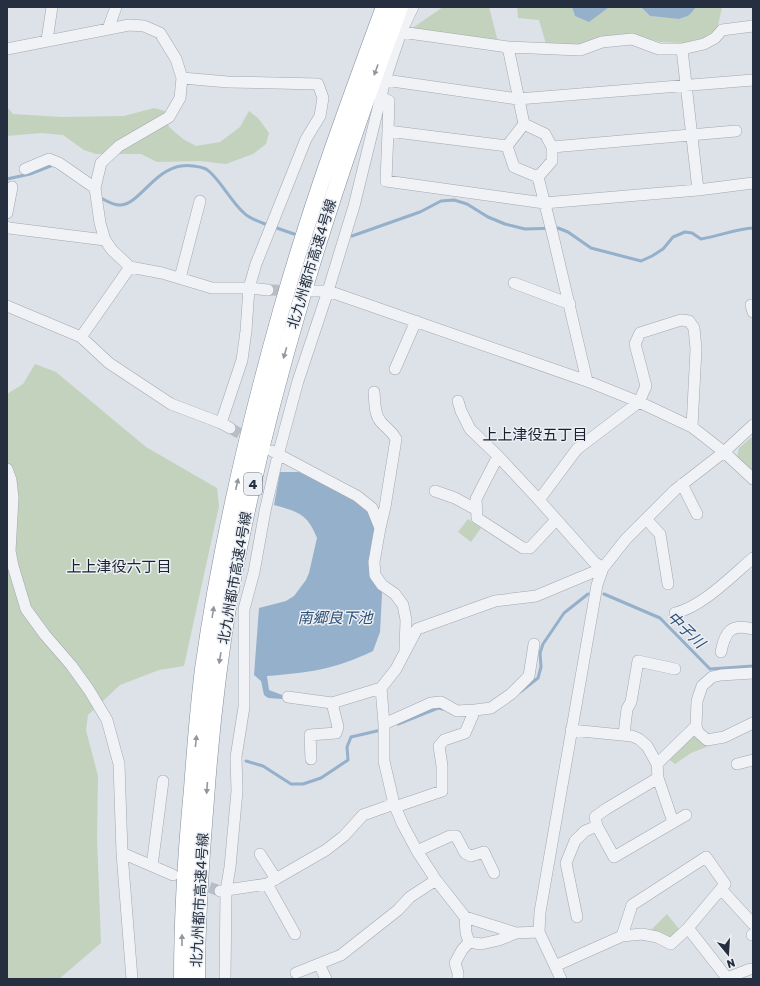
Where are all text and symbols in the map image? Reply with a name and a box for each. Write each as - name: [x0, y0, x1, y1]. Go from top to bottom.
- one-way arrow: [373, 64, 379, 76]
- street label: 北九州都市高速4号線: [284, 197, 340, 331]
- one-way arrow: [282, 348, 288, 360]
- district label: 上上津役五丁目: [482, 426, 588, 444]
- road number: 4: [244, 473, 262, 495]
- one-way arrow: [235, 478, 241, 490]
- street label: 北九州都市高速4号線: [215, 510, 255, 646]
- district label: 上上津役六丁目: [66, 558, 172, 576]
- one-way arrow: [210, 606, 216, 618]
- water label: 中子川: [664, 608, 710, 653]
- water label: 南郷良下池: [297, 609, 374, 627]
- one-way arrow: [217, 652, 223, 664]
- one-way arrow: [192, 734, 199, 747]
- one-way arrow: [203, 782, 210, 794]
- street label: 北九州都市高速4号線: [188, 832, 212, 968]
- one-way arrow: [179, 933, 185, 946]
- north arrow: [708, 934, 748, 974]
- text: N: [725, 956, 737, 970]

